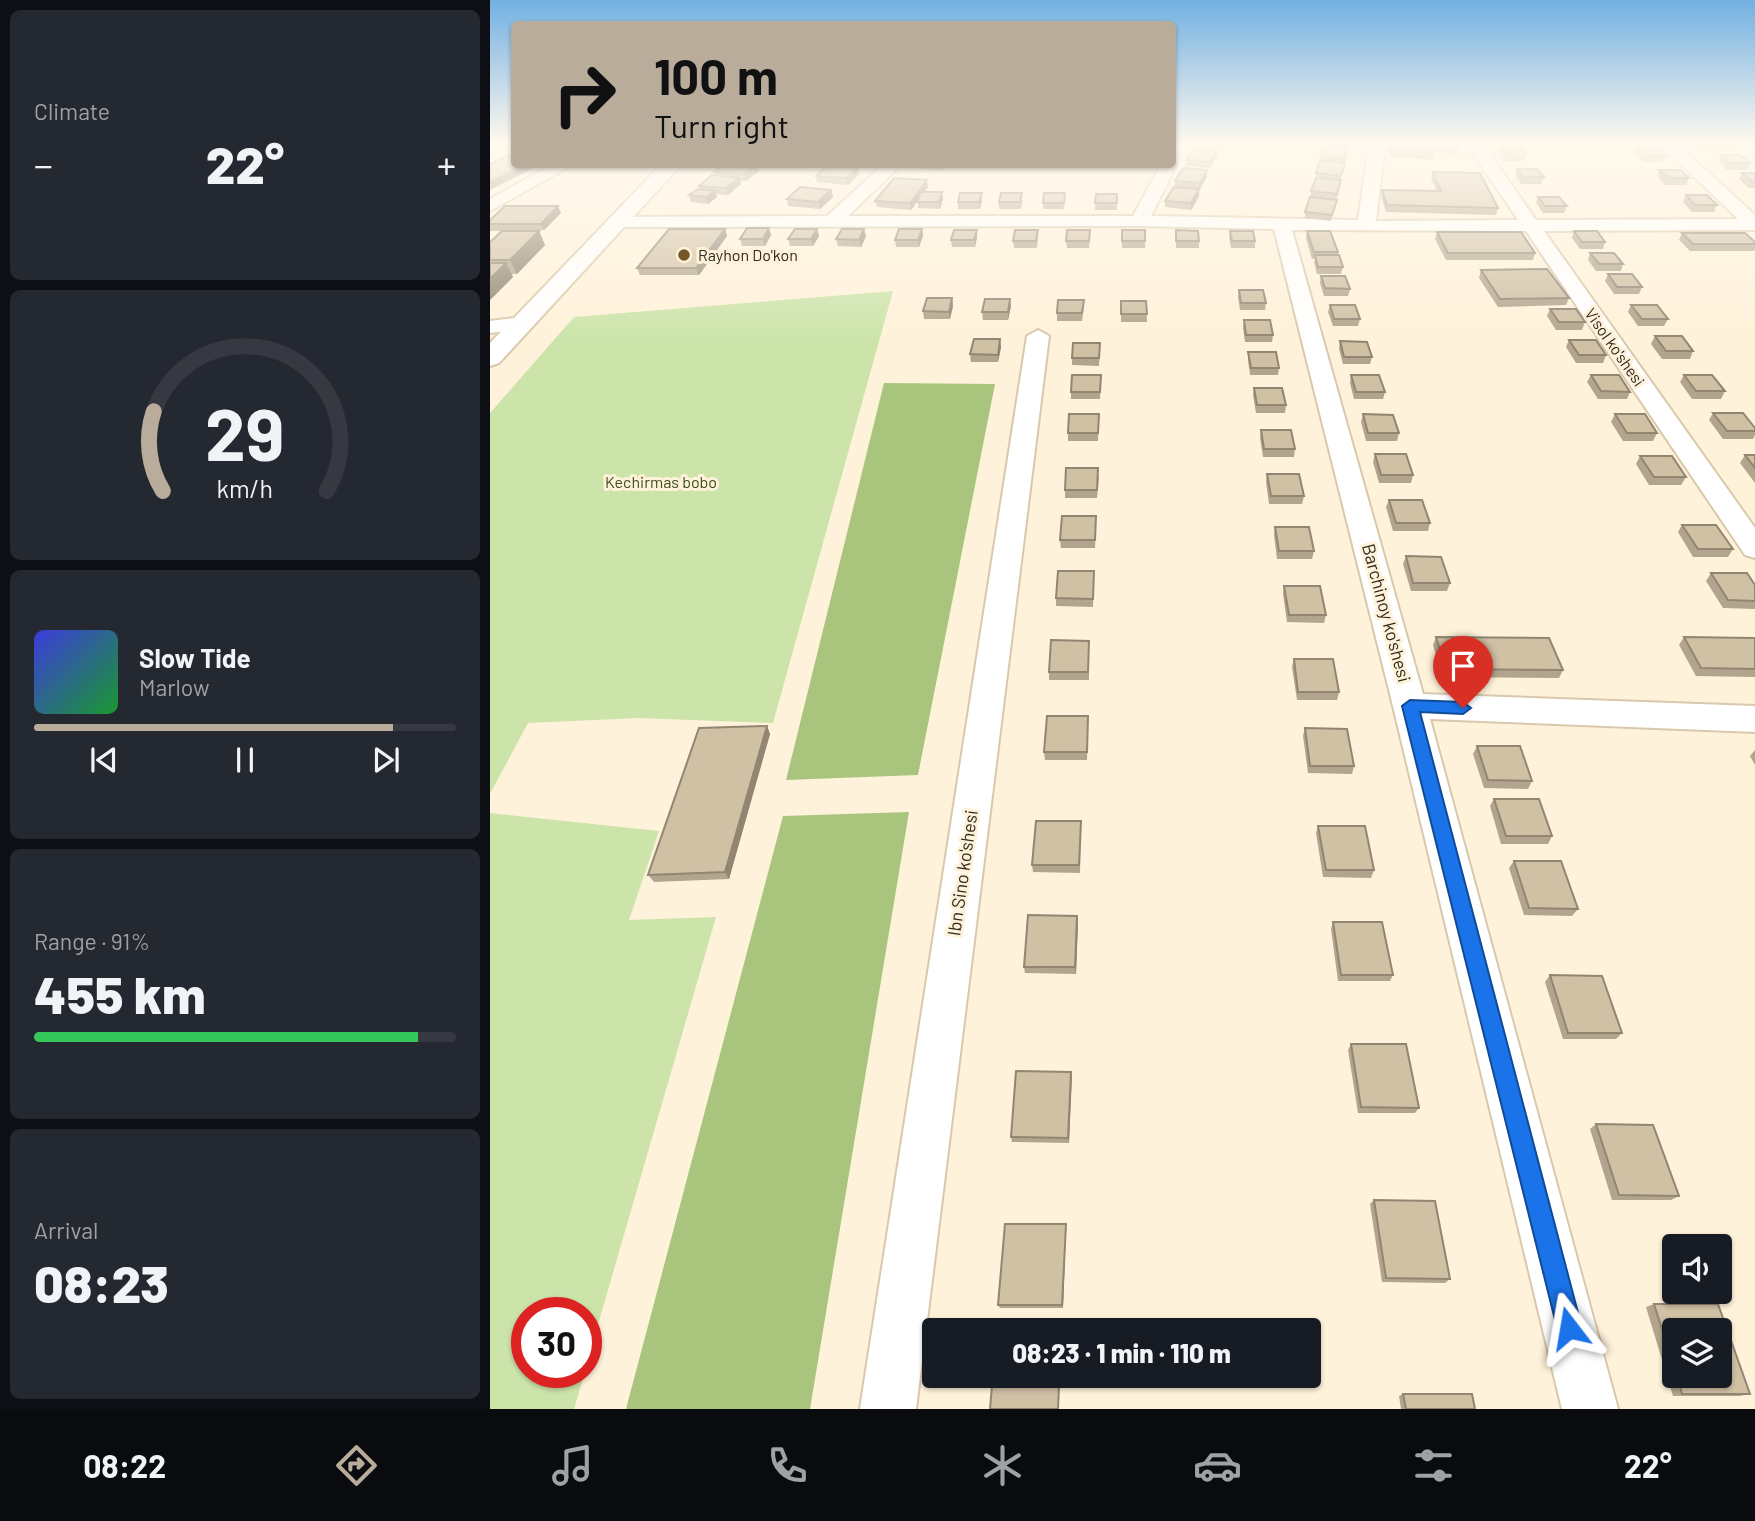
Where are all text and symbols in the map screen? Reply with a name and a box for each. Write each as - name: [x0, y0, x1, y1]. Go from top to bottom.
- text: 100 m: [654, 46, 778, 105]
- icon: right: [539, 49, 630, 140]
- text: Climate: [34, 97, 110, 125]
- text: Turn right: [654, 106, 789, 144]
- text: 22°: [206, 132, 284, 194]
- text: −: [34, 141, 53, 187]
- text: +: [437, 141, 456, 187]
- place label: Rayhon Do'kon: [698, 245, 798, 264]
- marker: Rayhon Do'kon: [676, 247, 692, 263]
- street label: Visol ko'shesi: [1582, 304, 1649, 389]
- text: 29: [205, 388, 285, 476]
- text: km/h: [217, 472, 273, 502]
- park label: Kechirmas bobo: [605, 472, 717, 491]
- street label: Barchinoy ko'shesi: [1358, 541, 1416, 684]
- pin: [1433, 636, 1493, 708]
- text: Slow Tide: [139, 642, 251, 673]
- icon: arrive: [1444, 647, 1482, 685]
- text: Marlow: [139, 673, 210, 701]
- icon: previous: [85, 741, 123, 779]
- icon: pause: [226, 741, 264, 779]
- icon: next: [367, 741, 405, 779]
- street label: Ibn Sino ko'shesi: [942, 808, 982, 937]
- text: Range · 91%: [34, 927, 150, 955]
- text: 455 km: [34, 962, 206, 1024]
- text: Arrival: [34, 1216, 98, 1244]
- map controls: [1662, 1234, 1732, 1388]
- button: sound: [1662, 1234, 1732, 1304]
- text: 08:23: [34, 1251, 169, 1313]
- position arrow: [1532, 1291, 1606, 1365]
- speed limit sign: 30: [511, 1297, 602, 1388]
- button: layers: [1662, 1318, 1732, 1388]
- text: 08:23 · 1 min · 110 m: [1012, 1337, 1231, 1368]
- icon: directions: [332, 1441, 381, 1490]
- icon: music: [548, 1441, 597, 1490]
- icon: phone: [763, 1441, 812, 1490]
- icon: climate: [978, 1441, 1027, 1490]
- icon: car: [1193, 1441, 1242, 1490]
- icon: filters: [1409, 1441, 1458, 1490]
- text: 08:22: [83, 1446, 166, 1484]
- text: 22°: [1624, 1446, 1672, 1484]

